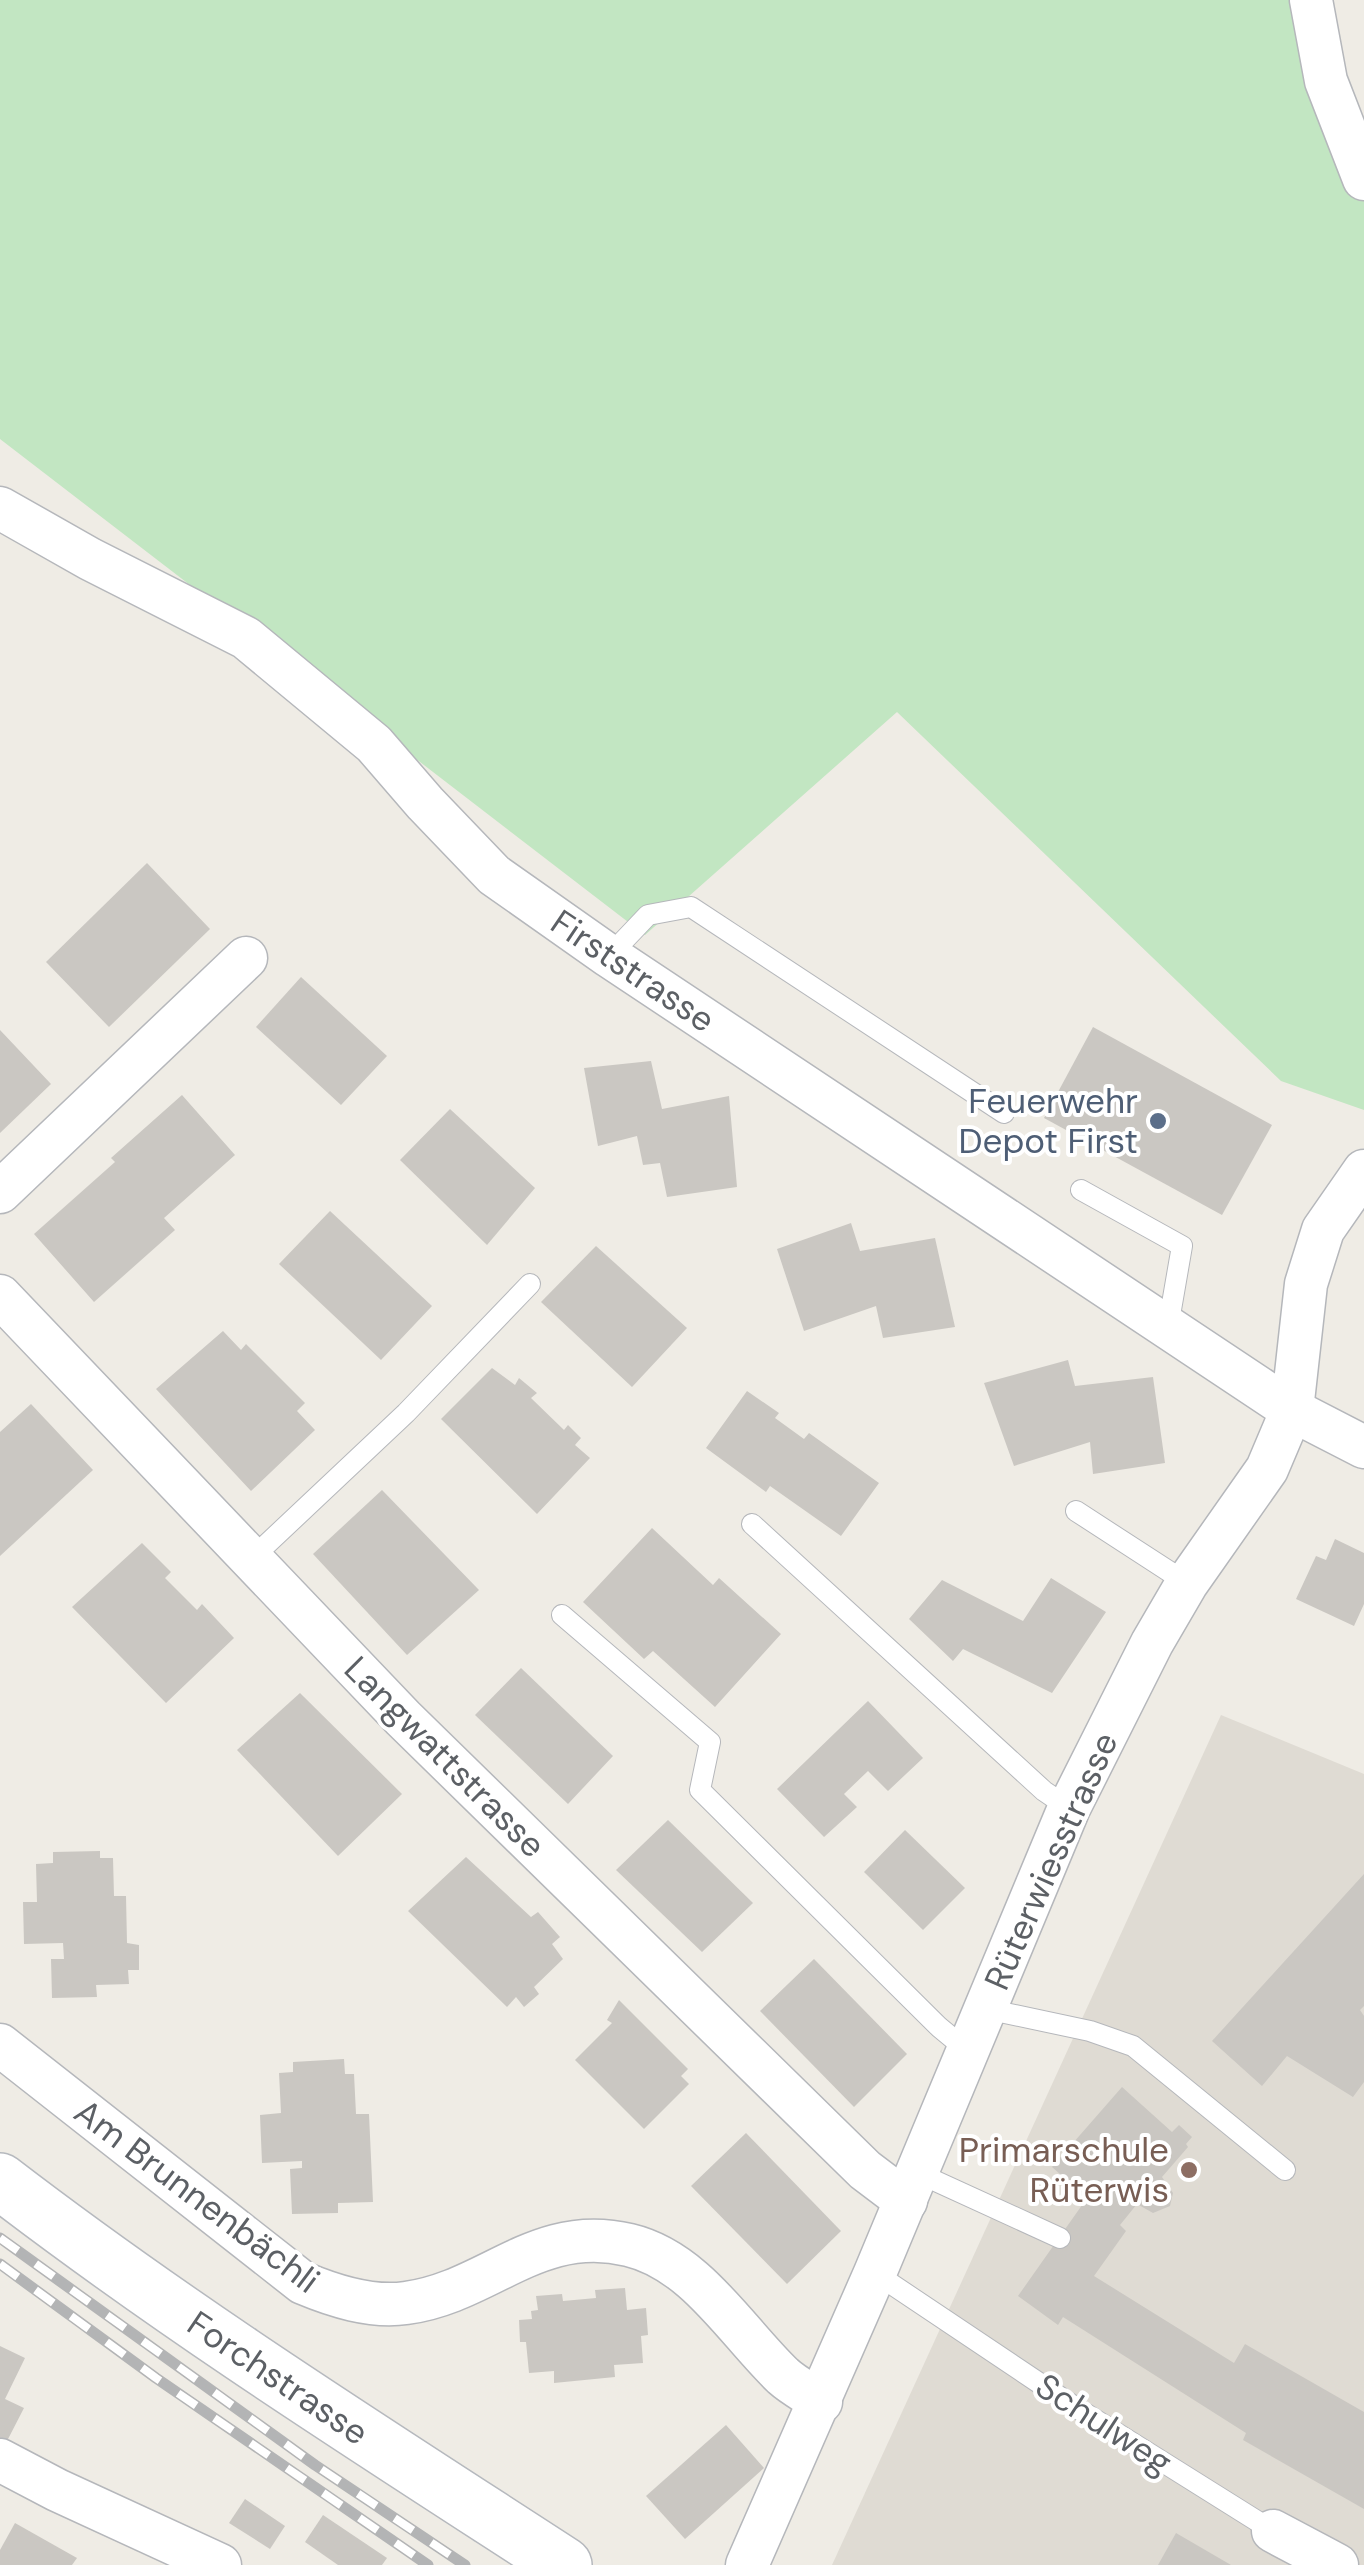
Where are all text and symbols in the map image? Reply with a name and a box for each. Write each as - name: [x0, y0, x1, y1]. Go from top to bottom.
- street label: Firststrasse: [542, 899, 724, 1043]
- place label: Feuerwehr Depot First: [958, 1078, 1138, 1164]
- marker: Feuerwehr Depot First: [1147, 1110, 1169, 1132]
- street label: Langwattstrasse: [334, 1646, 556, 1868]
- street label: Rüterwiesstrasse: [974, 1725, 1128, 1997]
- street label: Am Brunnenbächli: [65, 2089, 329, 2303]
- place label: Primarschule Rüterwis: [959, 2127, 1169, 2213]
- marker: Primarschule Rüterwis: [1178, 2159, 1200, 2181]
- street label: Forchstrasse: [179, 2301, 377, 2455]
- street label: Schulweg: [1027, 2363, 1181, 2485]

